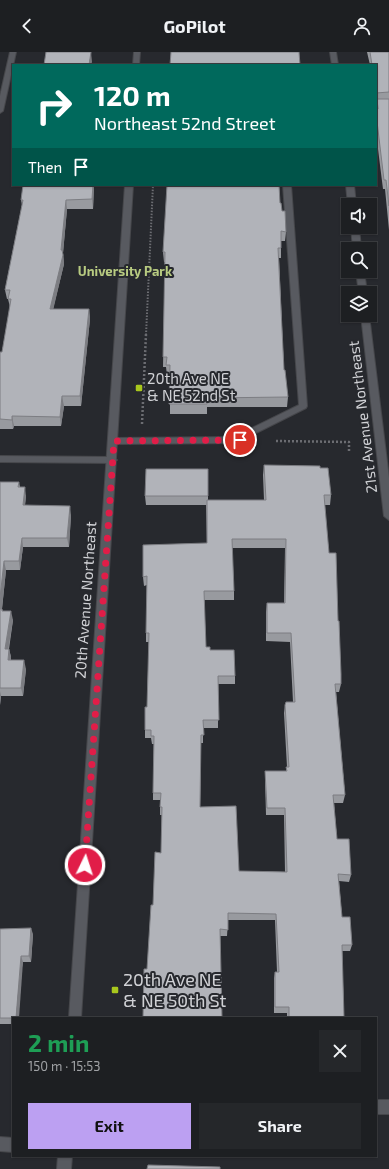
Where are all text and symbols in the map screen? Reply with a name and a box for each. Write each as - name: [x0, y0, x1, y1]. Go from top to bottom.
- icon: back: [16, 15, 38, 37]
- text: GoPilot: [163, 15, 226, 37]
- icon: person: [351, 15, 373, 37]
- text: 120 m: [94, 78, 171, 112]
- icon: right: [28, 80, 80, 132]
- text: Northeast 52nd Street: [94, 112, 276, 134]
- icon: arrive: [70, 156, 92, 178]
- text: Then: [28, 158, 62, 176]
- map controls: [341, 198, 377, 322]
- button: sound: [341, 198, 377, 234]
- button: search: [341, 242, 377, 278]
- district label: University Park: [78, 263, 173, 279]
- button: layers: [341, 286, 377, 322]
- street label: 21st Avenue Northeast: [344, 340, 380, 494]
- place label: 20th Ave NE & NE 52nd St: [147, 369, 236, 404]
- marker: 20th Ave NE & NE 52nd St: [134, 383, 144, 393]
- pin: [223, 423, 257, 457]
- icon: arrive: [229, 429, 251, 451]
- street label: 20th Avenue Northeast: [71, 520, 99, 679]
- position arrow: [64, 844, 106, 886]
- place label: 20th Ave NE & NE 50th St: [123, 968, 227, 1011]
- marker: 20th Ave NE & NE 50th St: [110, 985, 120, 995]
- text: 2 min: [28, 1028, 89, 1057]
- button: close: [319, 1030, 361, 1072]
- text: 150 m · 15:53: [28, 1058, 101, 1074]
- button: Exit: [28, 1103, 191, 1149]
- button: Share: [199, 1103, 361, 1149]

